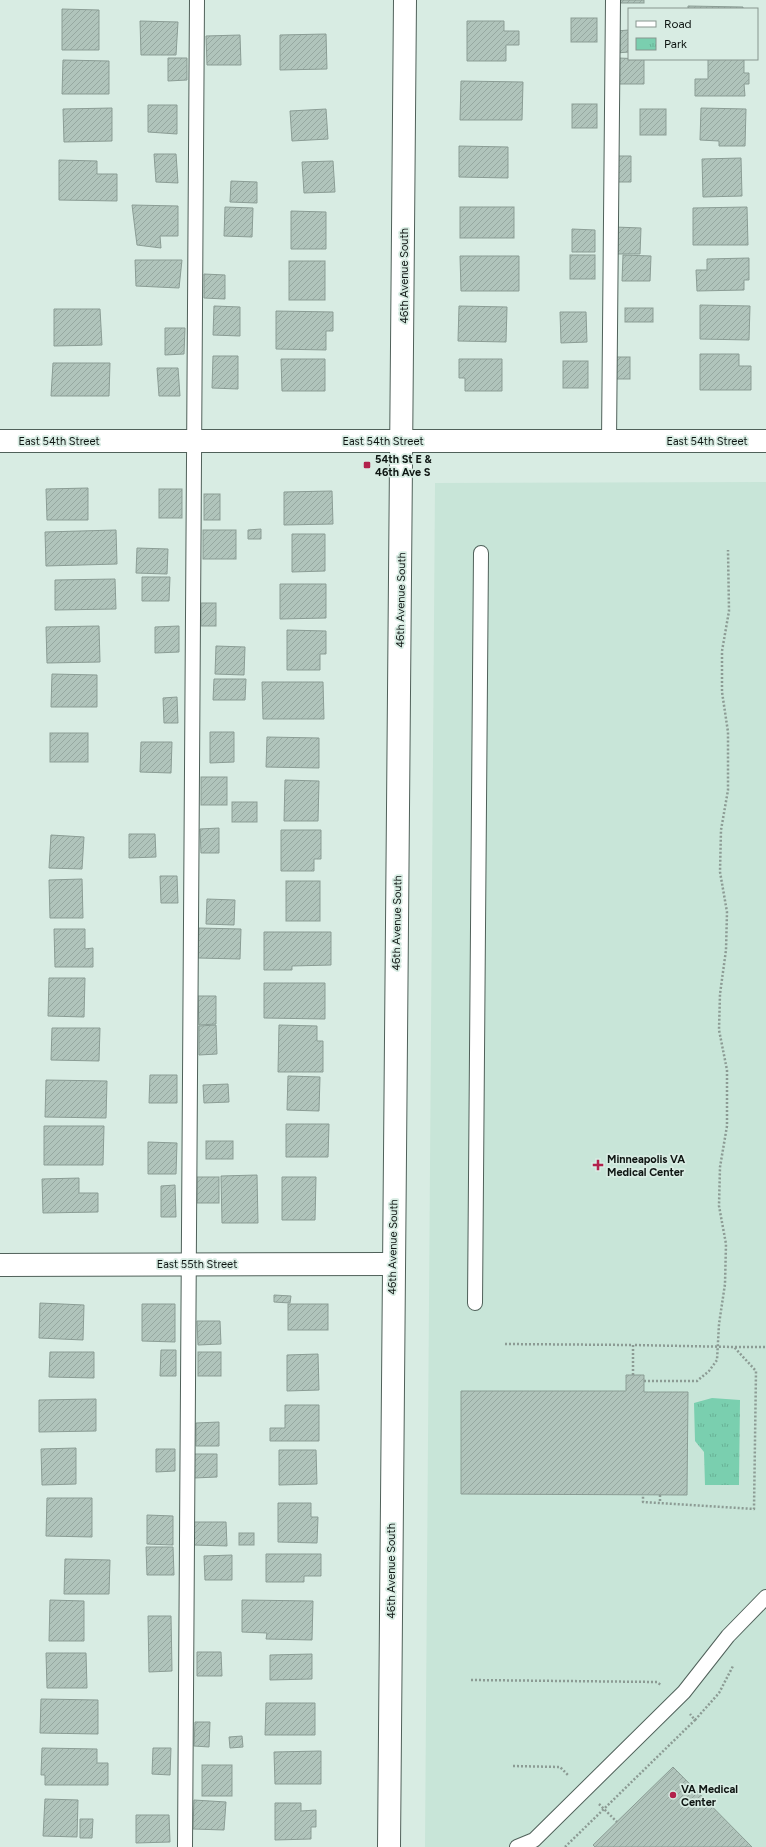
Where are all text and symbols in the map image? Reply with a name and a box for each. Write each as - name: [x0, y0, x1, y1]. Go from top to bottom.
- legend: [628, 8, 758, 60]
- text: Road: [664, 17, 692, 31]
- text: Park: [664, 37, 687, 51]
- street label: 46th Avenue South: [398, 228, 411, 324]
- street label: East 54th Street: [18, 435, 100, 448]
- street label: East 54th Street: [342, 435, 424, 448]
- street label: East 54th Street: [666, 435, 748, 448]
- place label: 54th St E & 46th Ave S: [375, 453, 432, 479]
- marker: 54th St E & 46th Ave S: [362, 460, 372, 470]
- street label: 46th Avenue South: [394, 552, 408, 648]
- street label: 46th Avenue South: [390, 875, 404, 971]
- place label: Minneapolis VA Medical Center: [607, 1153, 685, 1179]
- marker: Minneapolis VA Medical Center: [592, 1159, 604, 1171]
- street label: 46th Avenue South: [386, 1199, 400, 1295]
- street label: East 55th Street: [157, 1258, 237, 1271]
- street label: 46th Avenue South: [385, 1523, 398, 1619]
- place label: VA Medical Center: [681, 1783, 738, 1809]
- marker: VA Medical Center: [668, 1790, 678, 1800]

